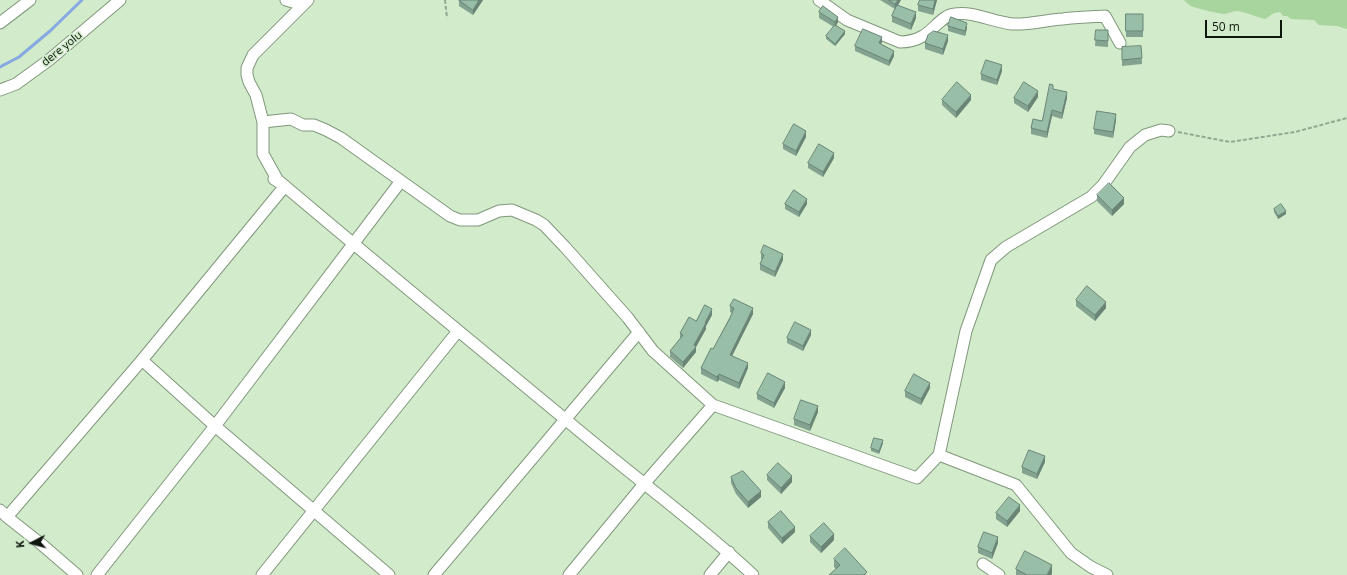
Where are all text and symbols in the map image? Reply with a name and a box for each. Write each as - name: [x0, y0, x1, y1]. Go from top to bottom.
- scale bar: [1207, 12, 1284, 38]
- text: 50 m: [1212, 18, 1240, 35]
- street label: dere yolu: [39, 29, 85, 69]
- north arrow: [12, 523, 52, 563]
- text: K: [12, 540, 27, 549]

